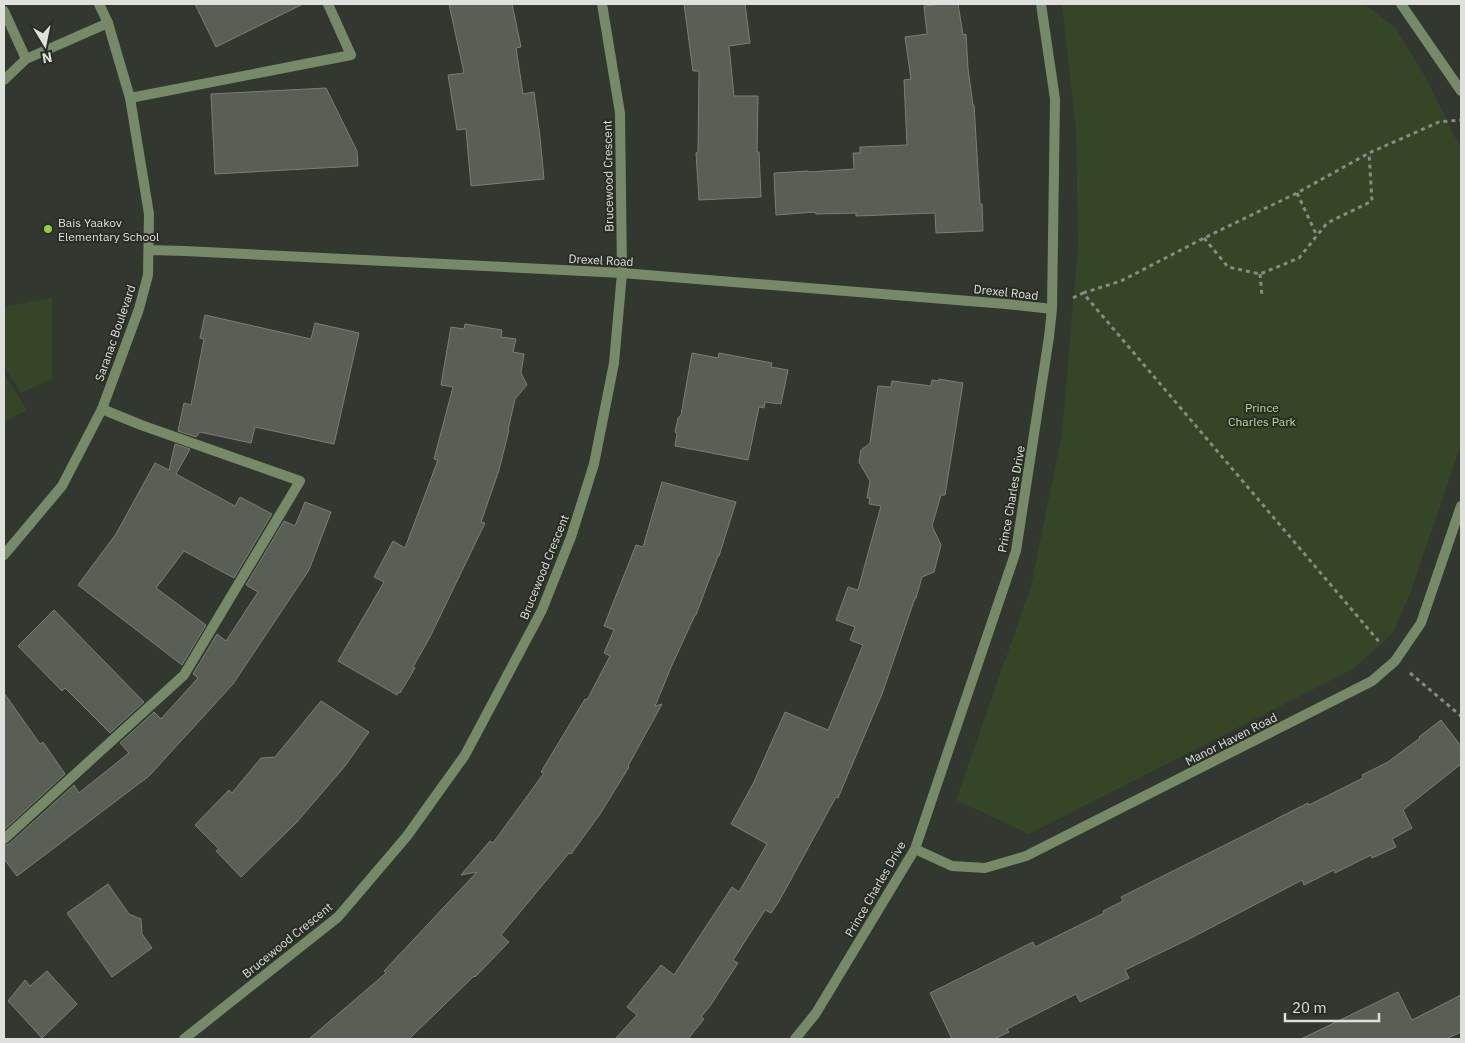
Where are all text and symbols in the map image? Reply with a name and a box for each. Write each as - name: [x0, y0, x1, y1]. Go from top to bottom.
- north arrow: [20, 20, 70, 70]
- text: N: [41, 48, 54, 68]
- street label: Brucewood Crescent: [600, 120, 616, 232]
- place label: Bais Yaakov Elementary School: [58, 215, 159, 244]
- marker: Bais Yaakov Elementary School: [42, 223, 54, 235]
- street label: Drexel Road: [568, 251, 634, 269]
- street label: Drexel Road: [973, 281, 1039, 303]
- street label: Saranac Boulevard: [91, 283, 139, 383]
- park label: Prince Charles Park: [1228, 400, 1297, 429]
- street label: Prince Charles Drive: [994, 444, 1028, 554]
- street label: Brucewood Crescent: [516, 512, 572, 622]
- street label: Manor Haven Road: [1182, 709, 1280, 769]
- street label: Prince Charles Drive: [841, 838, 909, 940]
- street label: Brucewood Crescent: [239, 899, 335, 981]
- scale bar: [1285, 990, 1379, 1022]
- text: 20 m: [1292, 998, 1327, 1017]

